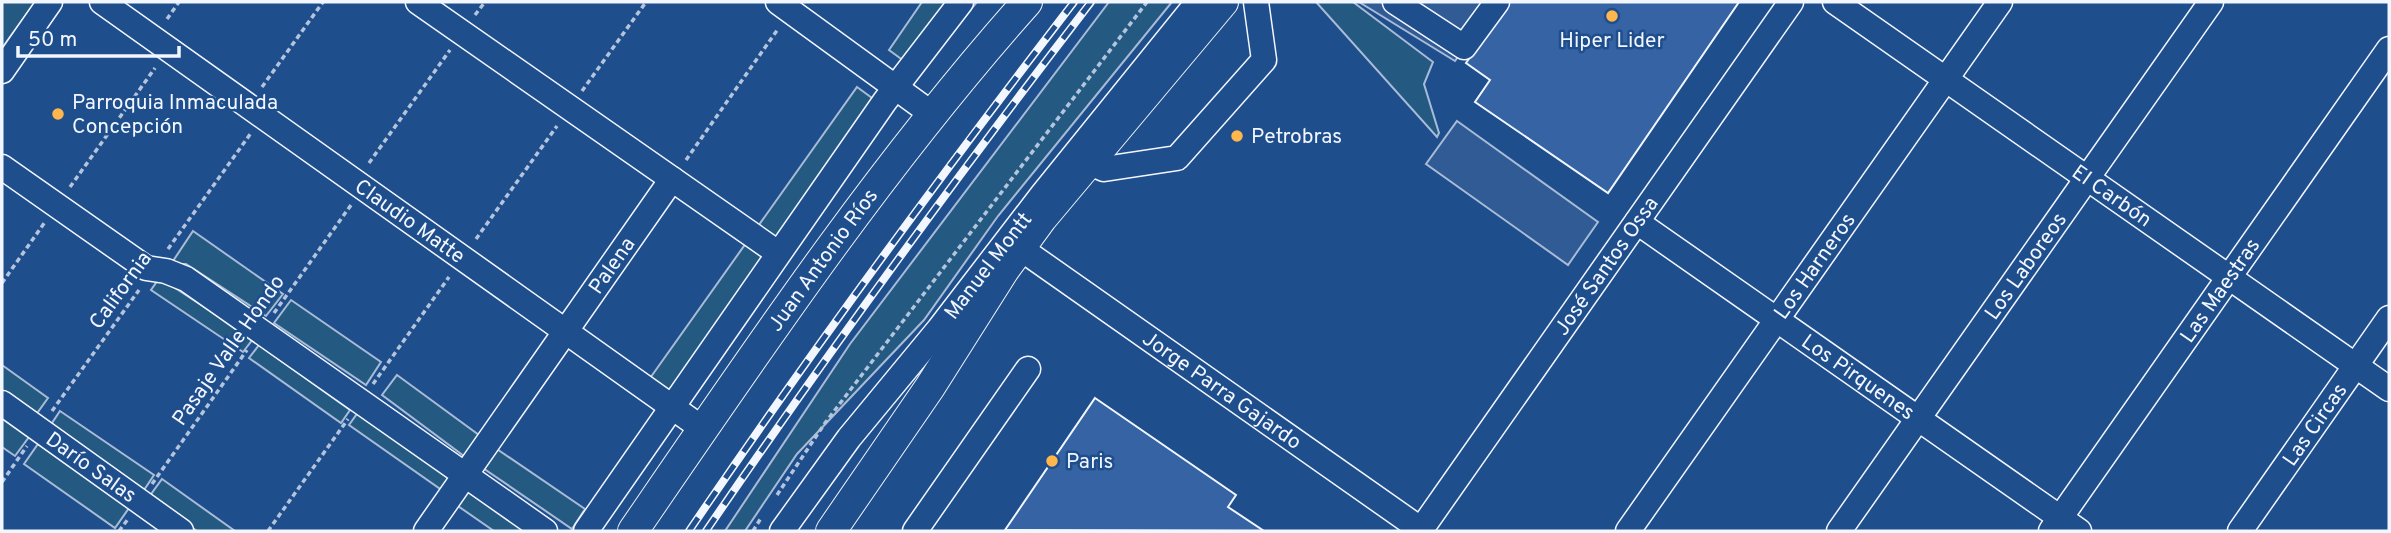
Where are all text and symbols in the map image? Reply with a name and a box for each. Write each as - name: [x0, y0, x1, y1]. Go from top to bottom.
- marker: Hiper Lider: [1604, 8, 1620, 24]
- scale bar: [18, 14, 178, 58]
- text: 50 m: [28, 27, 77, 54]
- place label: Hiper Lider: [1559, 28, 1665, 55]
- place label: Parroquia Inmaculada Concepción: [72, 90, 278, 141]
- marker: Parroquia Inmaculada Concepción: [50, 106, 66, 122]
- place label: Petrobras: [1251, 124, 1342, 151]
- marker: Petrobras: [1229, 128, 1245, 144]
- street label: El Carbón: [2066, 159, 2157, 234]
- street label: Claudio Matte: [349, 174, 470, 271]
- street label: Juan Antonio Ríos: [763, 184, 885, 337]
- street label: José Santos Ossa: [1549, 192, 1665, 341]
- street label: Manuel Montt: [939, 207, 1039, 326]
- street label: Los Harneros: [1769, 208, 1862, 325]
- street label: Los Laboreos: [1980, 208, 2074, 326]
- street label: Palena: [583, 232, 642, 300]
- street label: Las Maestras: [2175, 234, 2267, 349]
- street label: California: [84, 247, 159, 335]
- street label: Pasaje Valle Hondo: [167, 270, 291, 432]
- street label: Jorge Parra Gajardo: [1136, 326, 1306, 456]
- street label: Los Pirquenes: [1795, 329, 1919, 427]
- street label: Las Circas: [2277, 379, 2354, 472]
- street label: Darío Salas: [40, 427, 141, 510]
- place label: Paris: [1066, 449, 1113, 476]
- marker: Paris: [1044, 453, 1060, 469]

